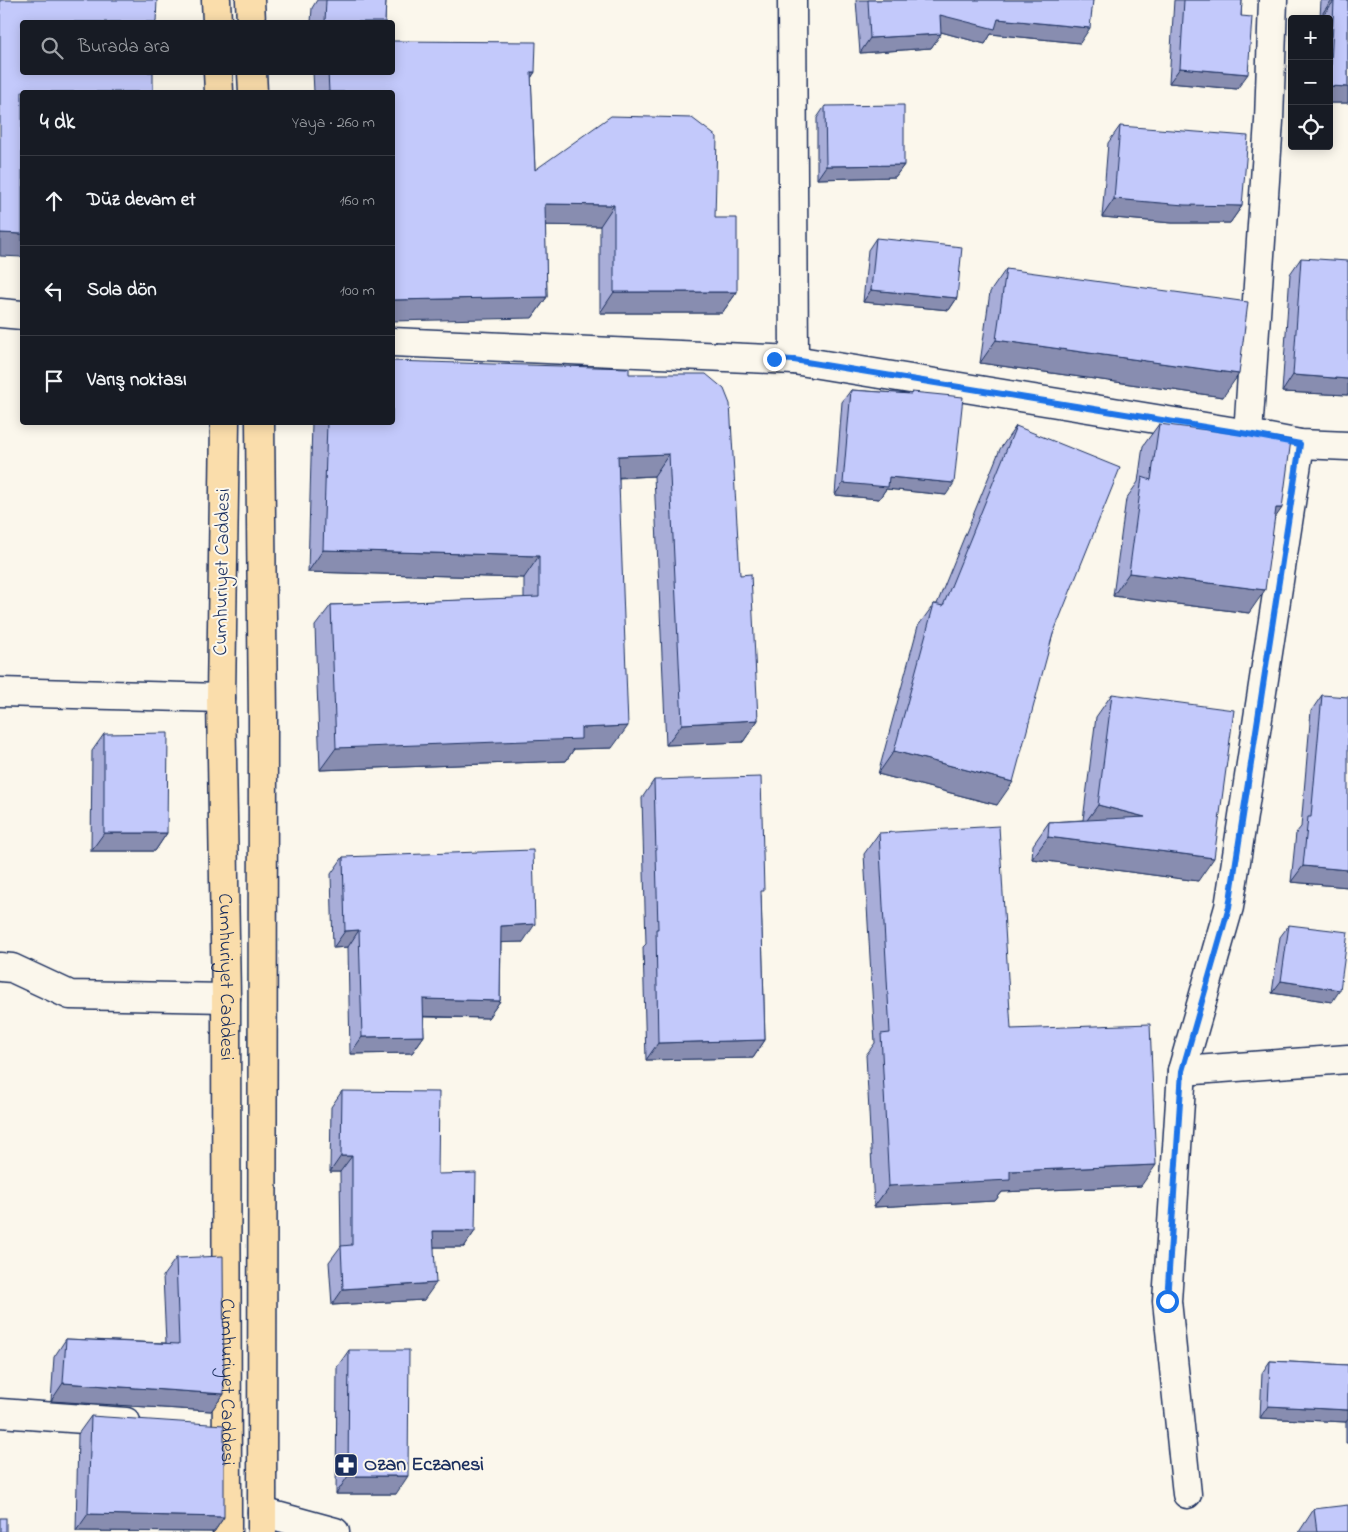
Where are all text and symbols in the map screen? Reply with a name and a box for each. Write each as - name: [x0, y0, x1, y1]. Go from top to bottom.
- map controls: [1288, 15, 1333, 150]
- button: +: [1288, 15, 1333, 60]
- search box: [20, 20, 395, 75]
- icon: search: [38, 34, 66, 62]
- text: Burada ara: [78, 34, 170, 61]
- button: −: [1288, 60, 1333, 105]
- button: locate: [1288, 105, 1333, 150]
- text: 4 dk: [40, 108, 75, 138]
- text: Yaya · 260 m: [292, 111, 375, 135]
- icon: ahead: [40, 187, 68, 215]
- text: Düz devam et: [87, 187, 196, 214]
- text: 160 m: [340, 189, 375, 213]
- icon: left: [40, 277, 68, 305]
- text: Sola dön: [87, 277, 157, 304]
- text: 100 m: [340, 279, 375, 303]
- route end: [763, 348, 786, 371]
- icon: arrive: [40, 367, 68, 395]
- text: Varış noktası: [87, 367, 187, 394]
- street label: Cumhuriyet Caddesi: [207, 488, 239, 656]
- street label: Cumhuriyet Caddesi: [210, 893, 241, 1061]
- route start: [1156, 1290, 1179, 1313]
- street label: Cumhuriyet Caddesi: [212, 1298, 241, 1466]
- place label: Ozan Eczanesi: [364, 1451, 484, 1480]
- pharmacy icon: Ozan Eczanesi: [333, 1452, 359, 1478]

